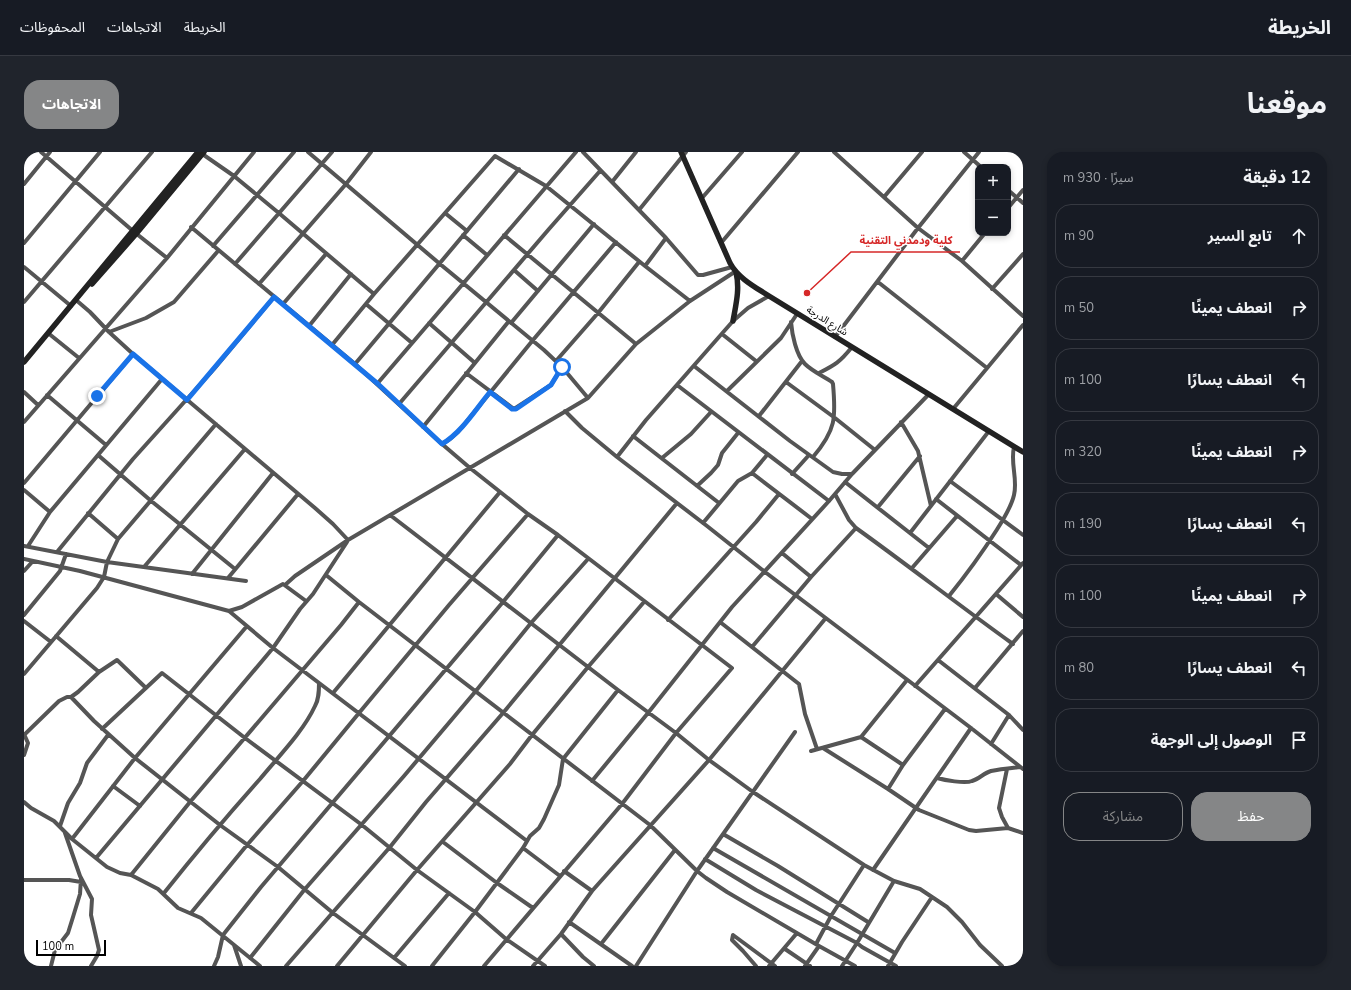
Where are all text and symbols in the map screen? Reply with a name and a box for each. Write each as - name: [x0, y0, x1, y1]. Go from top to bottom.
- text: الخريطة: [1268, 15, 1331, 41]
- text: المحفوظات: [20, 18, 85, 37]
- text: الاتجاهات: [107, 18, 162, 37]
- text: الخريطة: [184, 18, 226, 37]
- button: الاتجاهات: [24, 80, 119, 129]
- text: موقعنا: [1247, 85, 1327, 123]
- map controls: [975, 164, 1011, 236]
- button: +: [975, 164, 1011, 200]
- text: 12 دقيقة: [1243, 166, 1311, 189]
- text: سيرًا · 930 m: [1063, 169, 1134, 187]
- button: −: [975, 200, 1011, 236]
- icon: ahead: [1288, 225, 1310, 247]
- text: تابع السير: [1208, 226, 1272, 246]
- text: 90 m: [1064, 227, 1094, 245]
- callout: كلية ودمدني التقنية: [851, 229, 960, 252]
- text: كلية ودمدني التقنية: [860, 233, 953, 250]
- icon: right: [1288, 297, 1310, 319]
- text: انعطف يمينًا: [1191, 298, 1272, 318]
- text: 50 m: [1064, 299, 1094, 317]
- street label: شارع الدرجة: [804, 303, 851, 339]
- route start: [553, 358, 571, 376]
- icon: left: [1288, 369, 1310, 391]
- text: انعطف يسارًا: [1187, 370, 1272, 390]
- text: 100 m: [1064, 371, 1102, 389]
- route end: [88, 387, 106, 405]
- icon: right: [1288, 441, 1310, 463]
- text: انعطف يمينًا: [1191, 442, 1272, 462]
- text: 320 m: [1064, 443, 1102, 461]
- icon: left: [1288, 513, 1310, 535]
- text: انعطف يسارًا: [1187, 514, 1272, 534]
- text: 190 m: [1064, 515, 1102, 533]
- icon: right: [1288, 585, 1310, 607]
- text: انعطف يمينًا: [1191, 586, 1272, 606]
- text: 100 m: [1064, 587, 1102, 605]
- icon: left: [1288, 657, 1310, 679]
- text: انعطف يسارًا: [1187, 658, 1272, 678]
- text: 80 m: [1064, 659, 1094, 677]
- icon: arrive: [1288, 729, 1310, 751]
- text: الوصول إلى الوجهة: [1151, 730, 1272, 750]
- button: مشاركة: [1063, 792, 1183, 841]
- button: حفظ: [1191, 792, 1311, 841]
- scale bar: [36, 938, 106, 957]
- text: 100 m: [42, 939, 74, 954]

